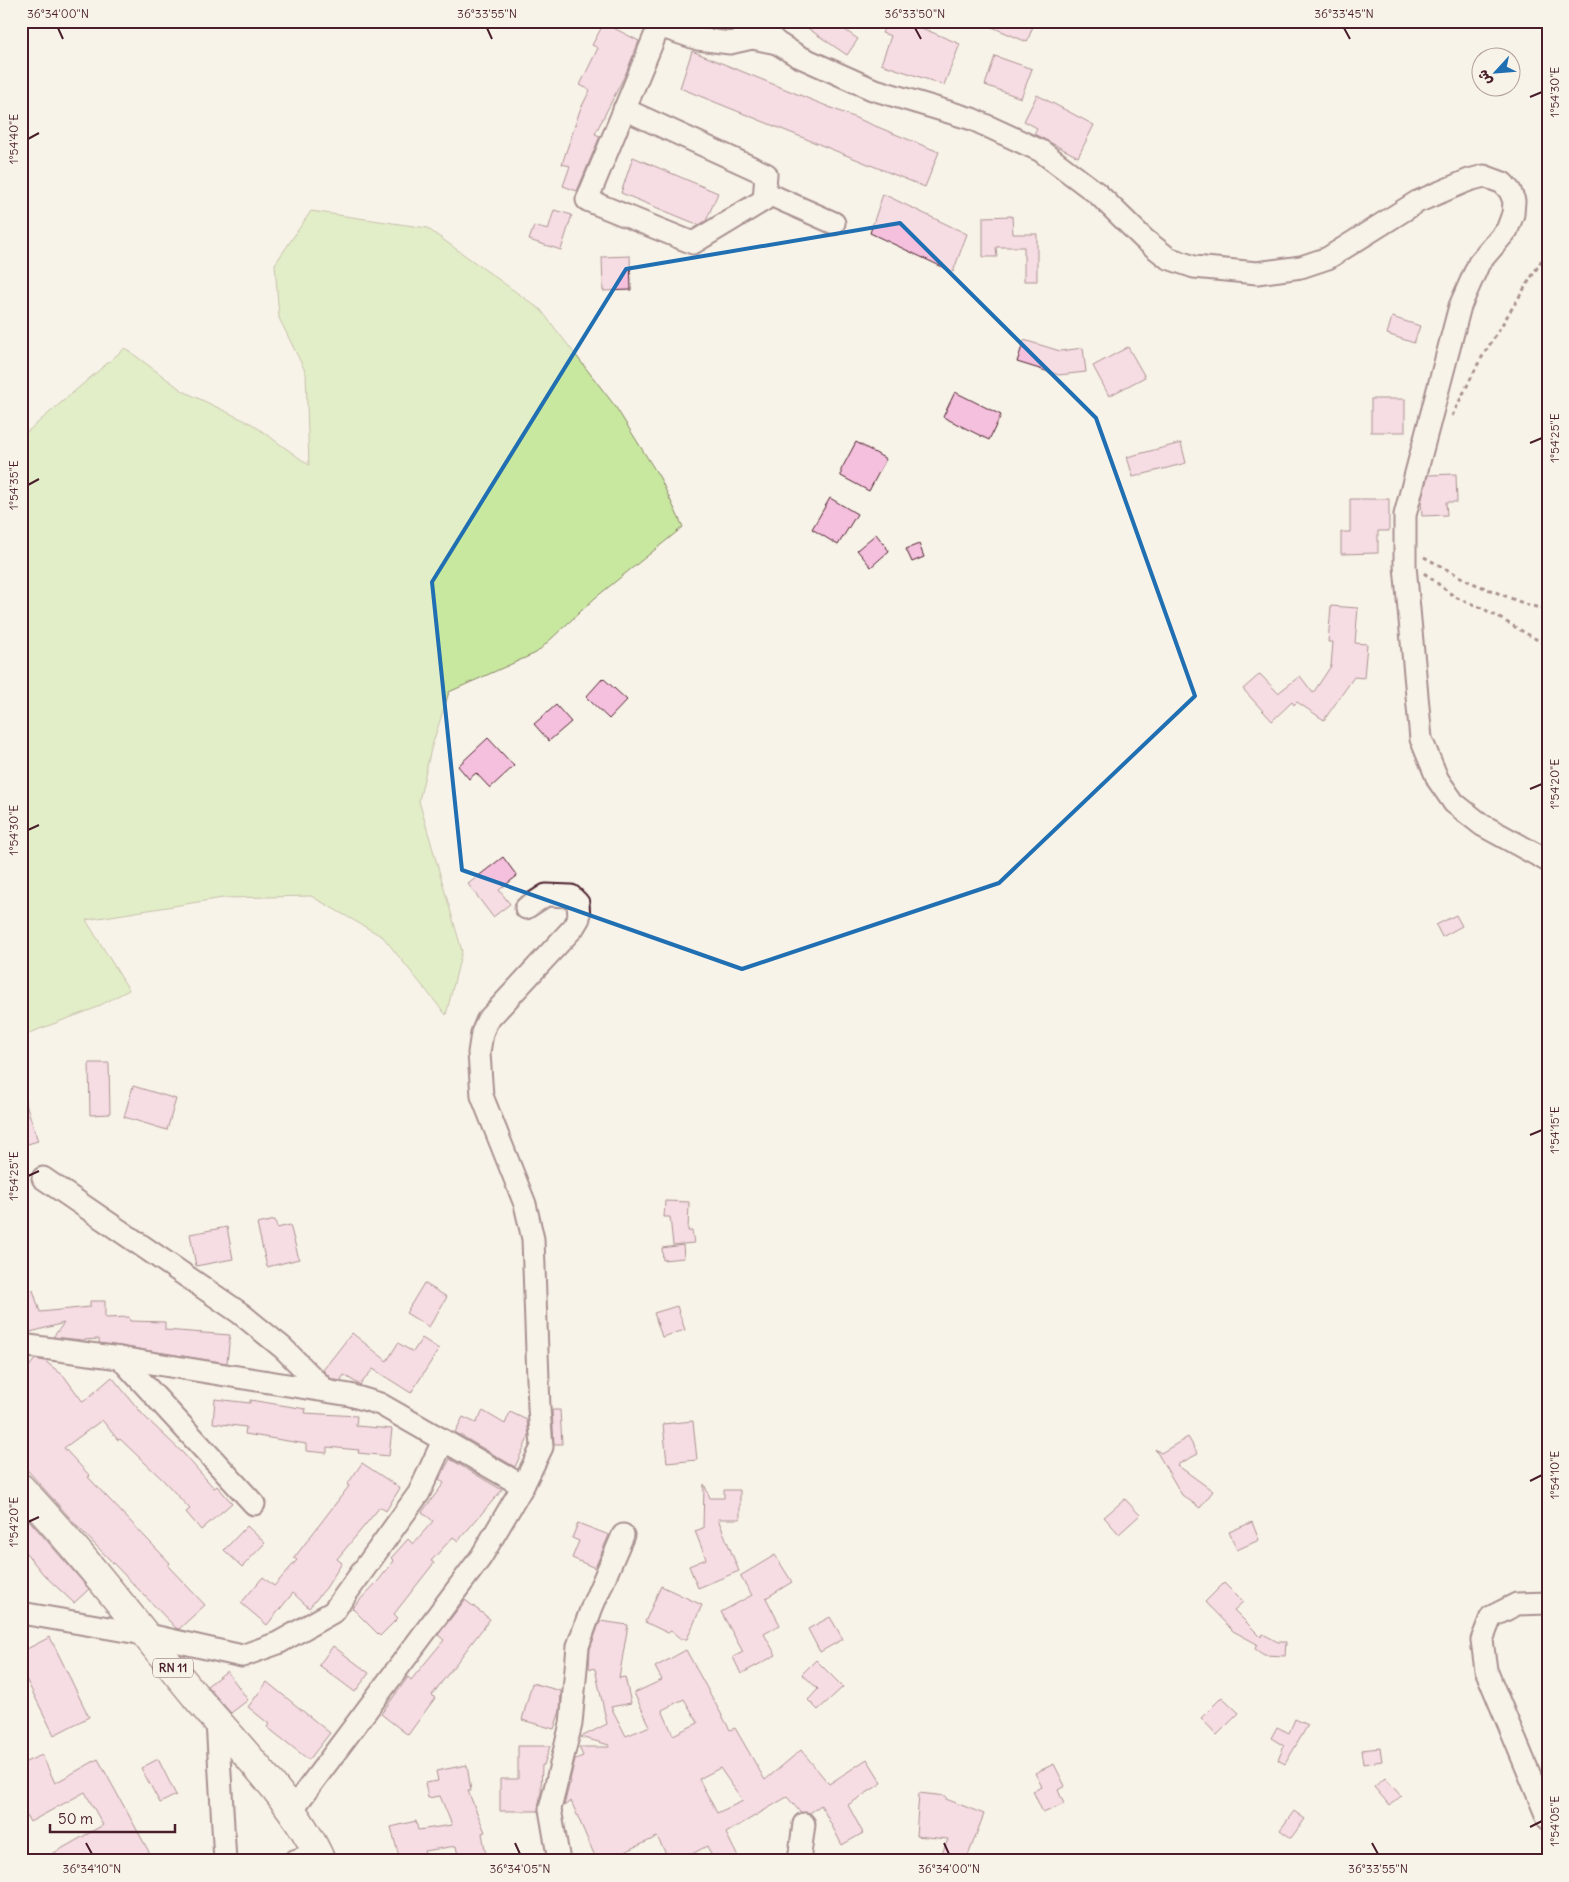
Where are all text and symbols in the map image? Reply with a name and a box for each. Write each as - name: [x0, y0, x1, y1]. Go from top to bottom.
- text: 36°34'00"N: [27, 6, 89, 21]
- text: 36°33'55"N: [457, 6, 517, 21]
- text: 36°33'50"N: [885, 6, 945, 21]
- text: 36°33'45"N: [1314, 6, 1374, 21]
- north arrow: [1472, 48, 1522, 98]
- text: ش: [1473, 67, 1496, 89]
- text: 1°54'30"E: [1547, 67, 1562, 117]
- text: 1°54'40"E: [6, 114, 21, 164]
- text: 1°54'25"E: [1547, 413, 1562, 463]
- text: 1°54'35"E: [6, 460, 21, 510]
- text: 1°54'20"E: [1547, 759, 1562, 809]
- text: 1°54'30"E: [6, 805, 21, 855]
- text: 1°54'15"E: [1547, 1106, 1562, 1154]
- text: 1°54'25"E: [6, 1151, 21, 1201]
- text: 1°54'10"E: [1547, 1451, 1562, 1499]
- text: 1°54'20"E: [6, 1497, 21, 1547]
- road number: RN 11: [153, 1659, 193, 1678]
- text: 1°54'05"E: [1547, 1796, 1562, 1846]
- scale bar: [50, 1802, 175, 1834]
- text: 50 m: [58, 1809, 93, 1828]
- text: 36°34'10"N: [63, 1861, 121, 1876]
- text: 36°34'05"N: [490, 1861, 550, 1876]
- text: 36°34'00"N: [918, 1861, 980, 1876]
- text: 36°33'55"N: [1348, 1861, 1408, 1876]

